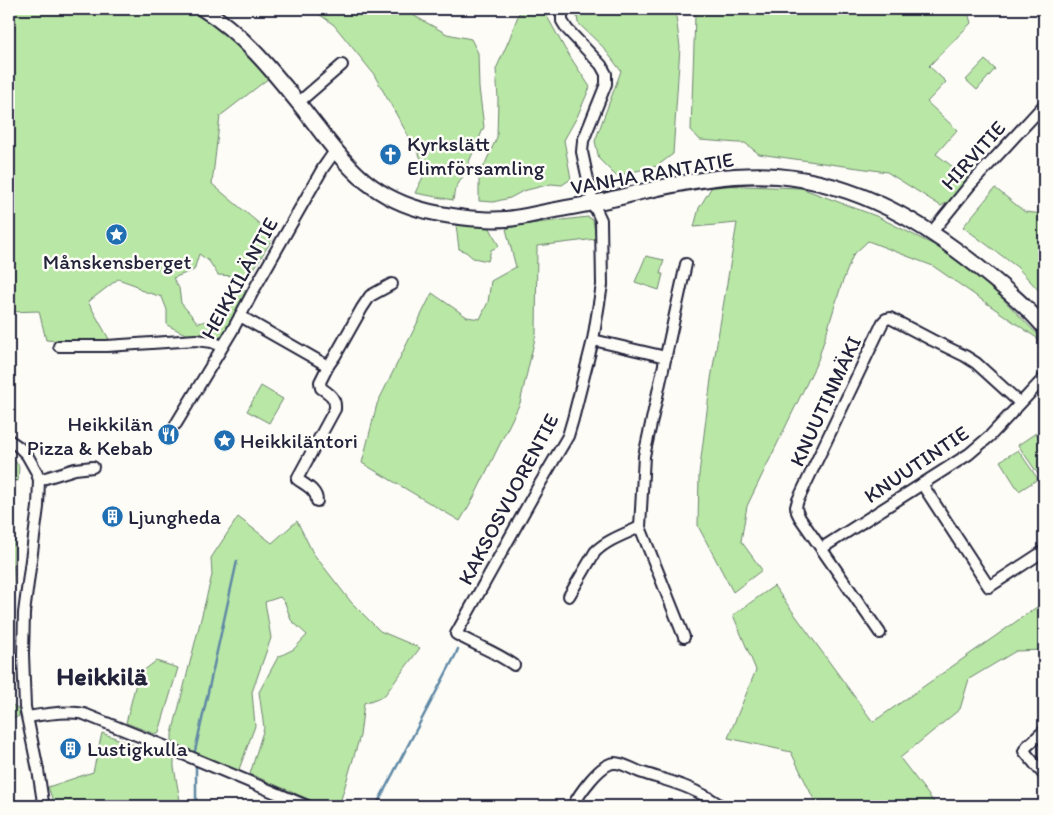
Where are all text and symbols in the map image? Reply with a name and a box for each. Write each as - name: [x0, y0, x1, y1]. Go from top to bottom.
- street label: HIRVITIE: [935, 115, 1011, 195]
- place label: Kyrkslätt Elimförsamling: [407, 131, 545, 180]
- church icon: Kyrkslätt Elimförsamling: [379, 143, 403, 167]
- street label: VANHA RANTATIE: [568, 146, 736, 200]
- street label: HEIKKILÄNTIE: [195, 212, 283, 343]
- place icon: Månskensberget: [105, 222, 129, 246]
- place label: Månskensberget: [43, 249, 191, 274]
- street label: KNUUTINMÄKI: [784, 332, 866, 470]
- street label: KAKSOSVUORENTIE: [452, 409, 564, 589]
- place label: Heikkilän Pizza & Kebab: [27, 411, 153, 460]
- street label: KNUUTINTIE: [859, 420, 973, 508]
- restaurant icon: Heikkilän Pizza & Kebab: [157, 423, 181, 447]
- place icon: Heikkiläntori: [212, 428, 236, 452]
- place label: Heikkiläntori: [240, 428, 358, 453]
- building icon: Ljungheda: [100, 504, 124, 528]
- place label: Ljungheda: [128, 504, 221, 529]
- district label: Heikkilä: [56, 660, 148, 692]
- building icon: Lustigkulla: [59, 736, 83, 760]
- place label: Lustigkulla: [87, 736, 188, 761]

